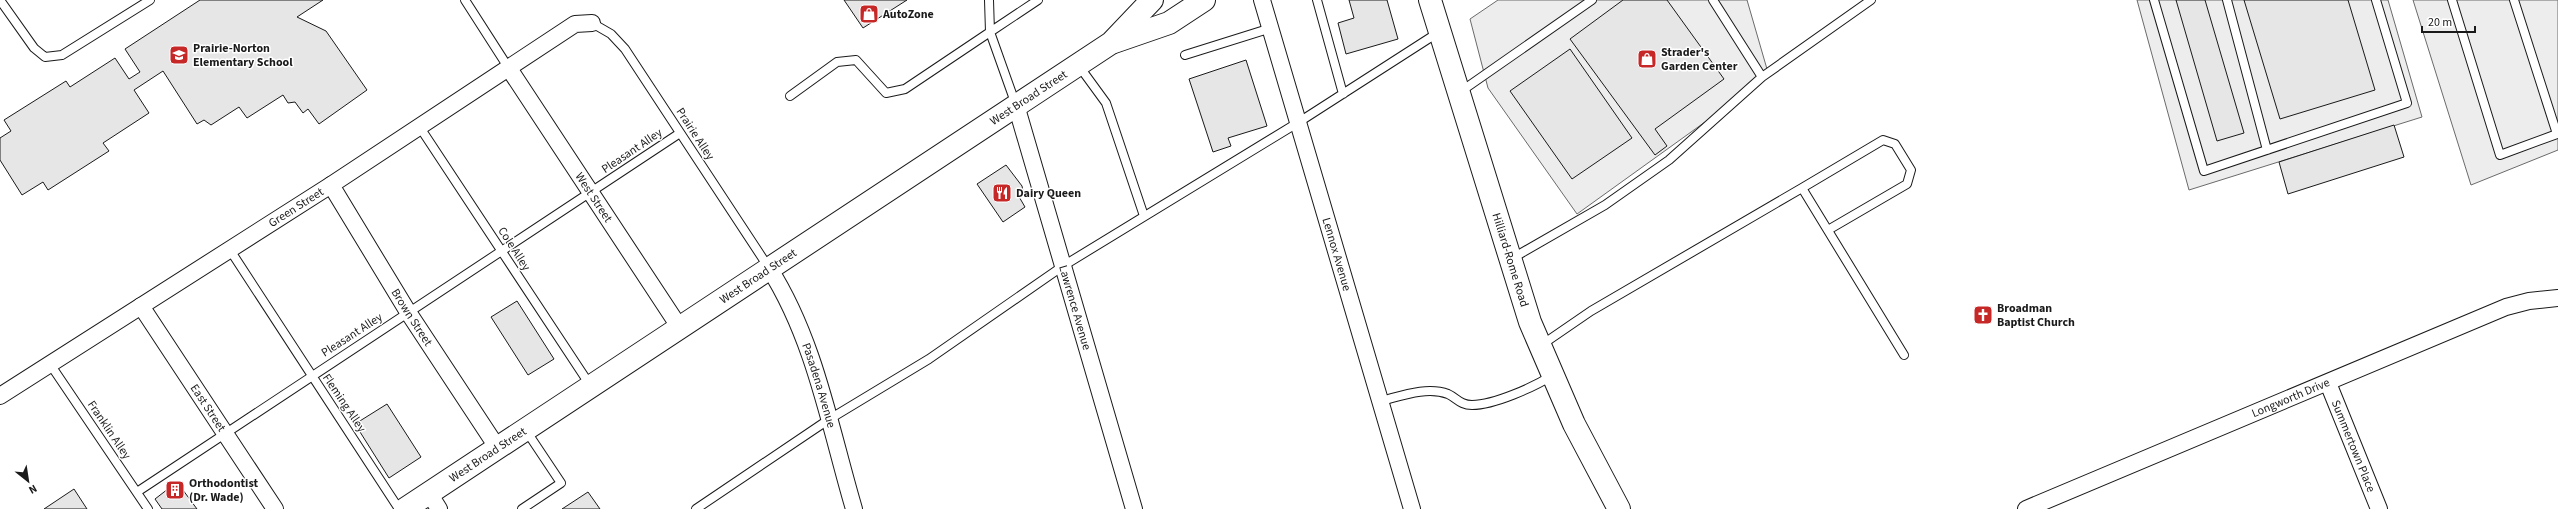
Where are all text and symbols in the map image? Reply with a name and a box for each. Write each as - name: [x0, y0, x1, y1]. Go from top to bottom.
- shop icon: AutoZone: [858, 3, 880, 25]
- place label: AutoZone: [882, 6, 934, 23]
- scale bar: [2422, 8, 2475, 34]
- text: 20 m: [2428, 14, 2452, 31]
- place label: Prairie-Norton Elementary School: [193, 40, 293, 71]
- school or university icon: Prairie-Norton Elementary School: [168, 44, 190, 66]
- place label: Strader's Garden Center: [1661, 44, 1738, 75]
- shop icon: Strader's Garden Center: [1636, 48, 1658, 70]
- street label: West Broad Street: [986, 66, 1070, 129]
- street label: Prairie Alley: [672, 104, 719, 164]
- street label: Pleasant Alley: [598, 124, 666, 178]
- street label: West Street: [571, 169, 617, 226]
- restaurant icon: Dairy Queen: [991, 182, 1013, 204]
- street label: Green Street: [265, 183, 327, 231]
- place label: Dairy Queen: [1016, 185, 1081, 202]
- street label: Hilliard-Rome Road: [1488, 211, 1533, 309]
- street label: Lennox Avenue: [1318, 215, 1356, 293]
- street label: Cole Alley: [494, 224, 535, 275]
- street label: West Broad Street: [716, 244, 800, 308]
- street label: Lawrence Avenue: [1055, 263, 1096, 352]
- street label: Brown Street: [387, 285, 437, 349]
- place label: Broadman Baptist Church: [1997, 300, 2075, 331]
- church icon: Broadman Baptist Church: [1972, 304, 1994, 326]
- street label: Pleasant Alley: [318, 309, 386, 361]
- street label: Pasadena Avenue: [798, 340, 840, 430]
- street label: Fleming Alley: [318, 370, 370, 436]
- street label: Longworth Drive: [2249, 374, 2332, 422]
- street label: East Street: [186, 381, 230, 435]
- street label: Franklin Alley: [83, 397, 135, 463]
- street label: Summertown Place: [2327, 397, 2380, 495]
- street label: West Broad Street: [446, 423, 530, 486]
- north arrow: [8, 461, 48, 501]
- place label: Orthodontist (Dr. Wade): [189, 475, 258, 506]
- building icon: Orthodontist (Dr. Wade): [164, 479, 186, 501]
- text: N: [26, 481, 40, 498]

